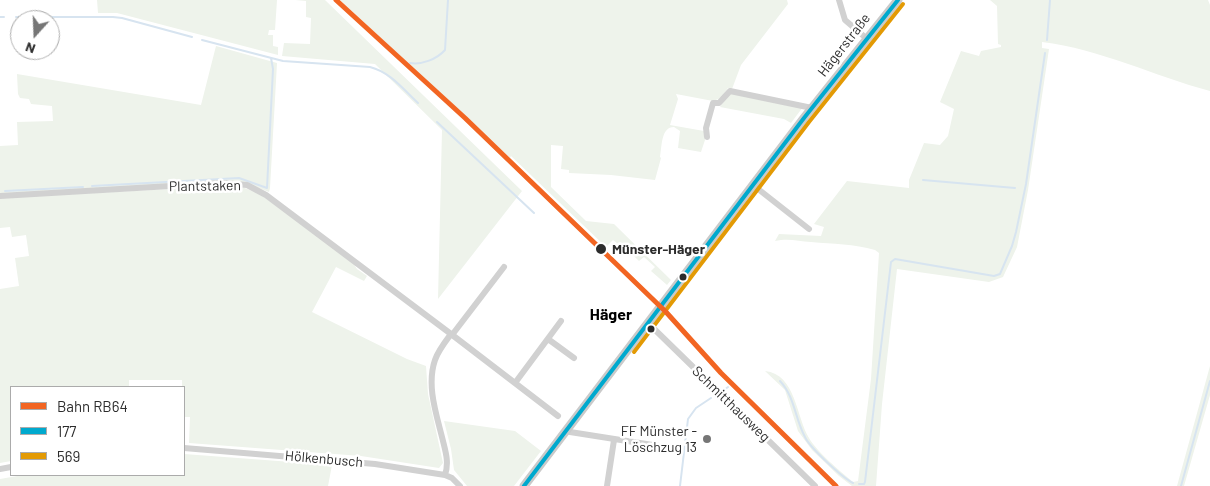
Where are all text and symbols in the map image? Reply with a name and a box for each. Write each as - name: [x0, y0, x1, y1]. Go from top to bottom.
- north arrow: [10, 10, 60, 60]
- street label: Hägerstraße: [814, 10, 874, 80]
- text: N: [23, 39, 37, 58]
- street label: Plantstaken: [169, 177, 241, 195]
- place label: Münster-Häger: [612, 241, 705, 257]
- marker: Münster-Häger: [594, 242, 608, 256]
- unlabelled marker: [678, 272, 688, 282]
- district label: Häger: [590, 305, 632, 325]
- unlabelled marker: [646, 324, 656, 334]
- street label: Schmitthausweg: [689, 363, 773, 445]
- legend: [10, 386, 185, 476]
- text: Bahn RB64: [57, 397, 128, 415]
- text: 177: [57, 422, 76, 440]
- place label: FF Münster - Löschzug 13: [621, 423, 697, 456]
- marker: FF Münster - Löschzug 13: [701, 433, 713, 445]
- text: 569: [57, 447, 80, 465]
- street label: Hölkenbusch: [284, 447, 364, 471]

